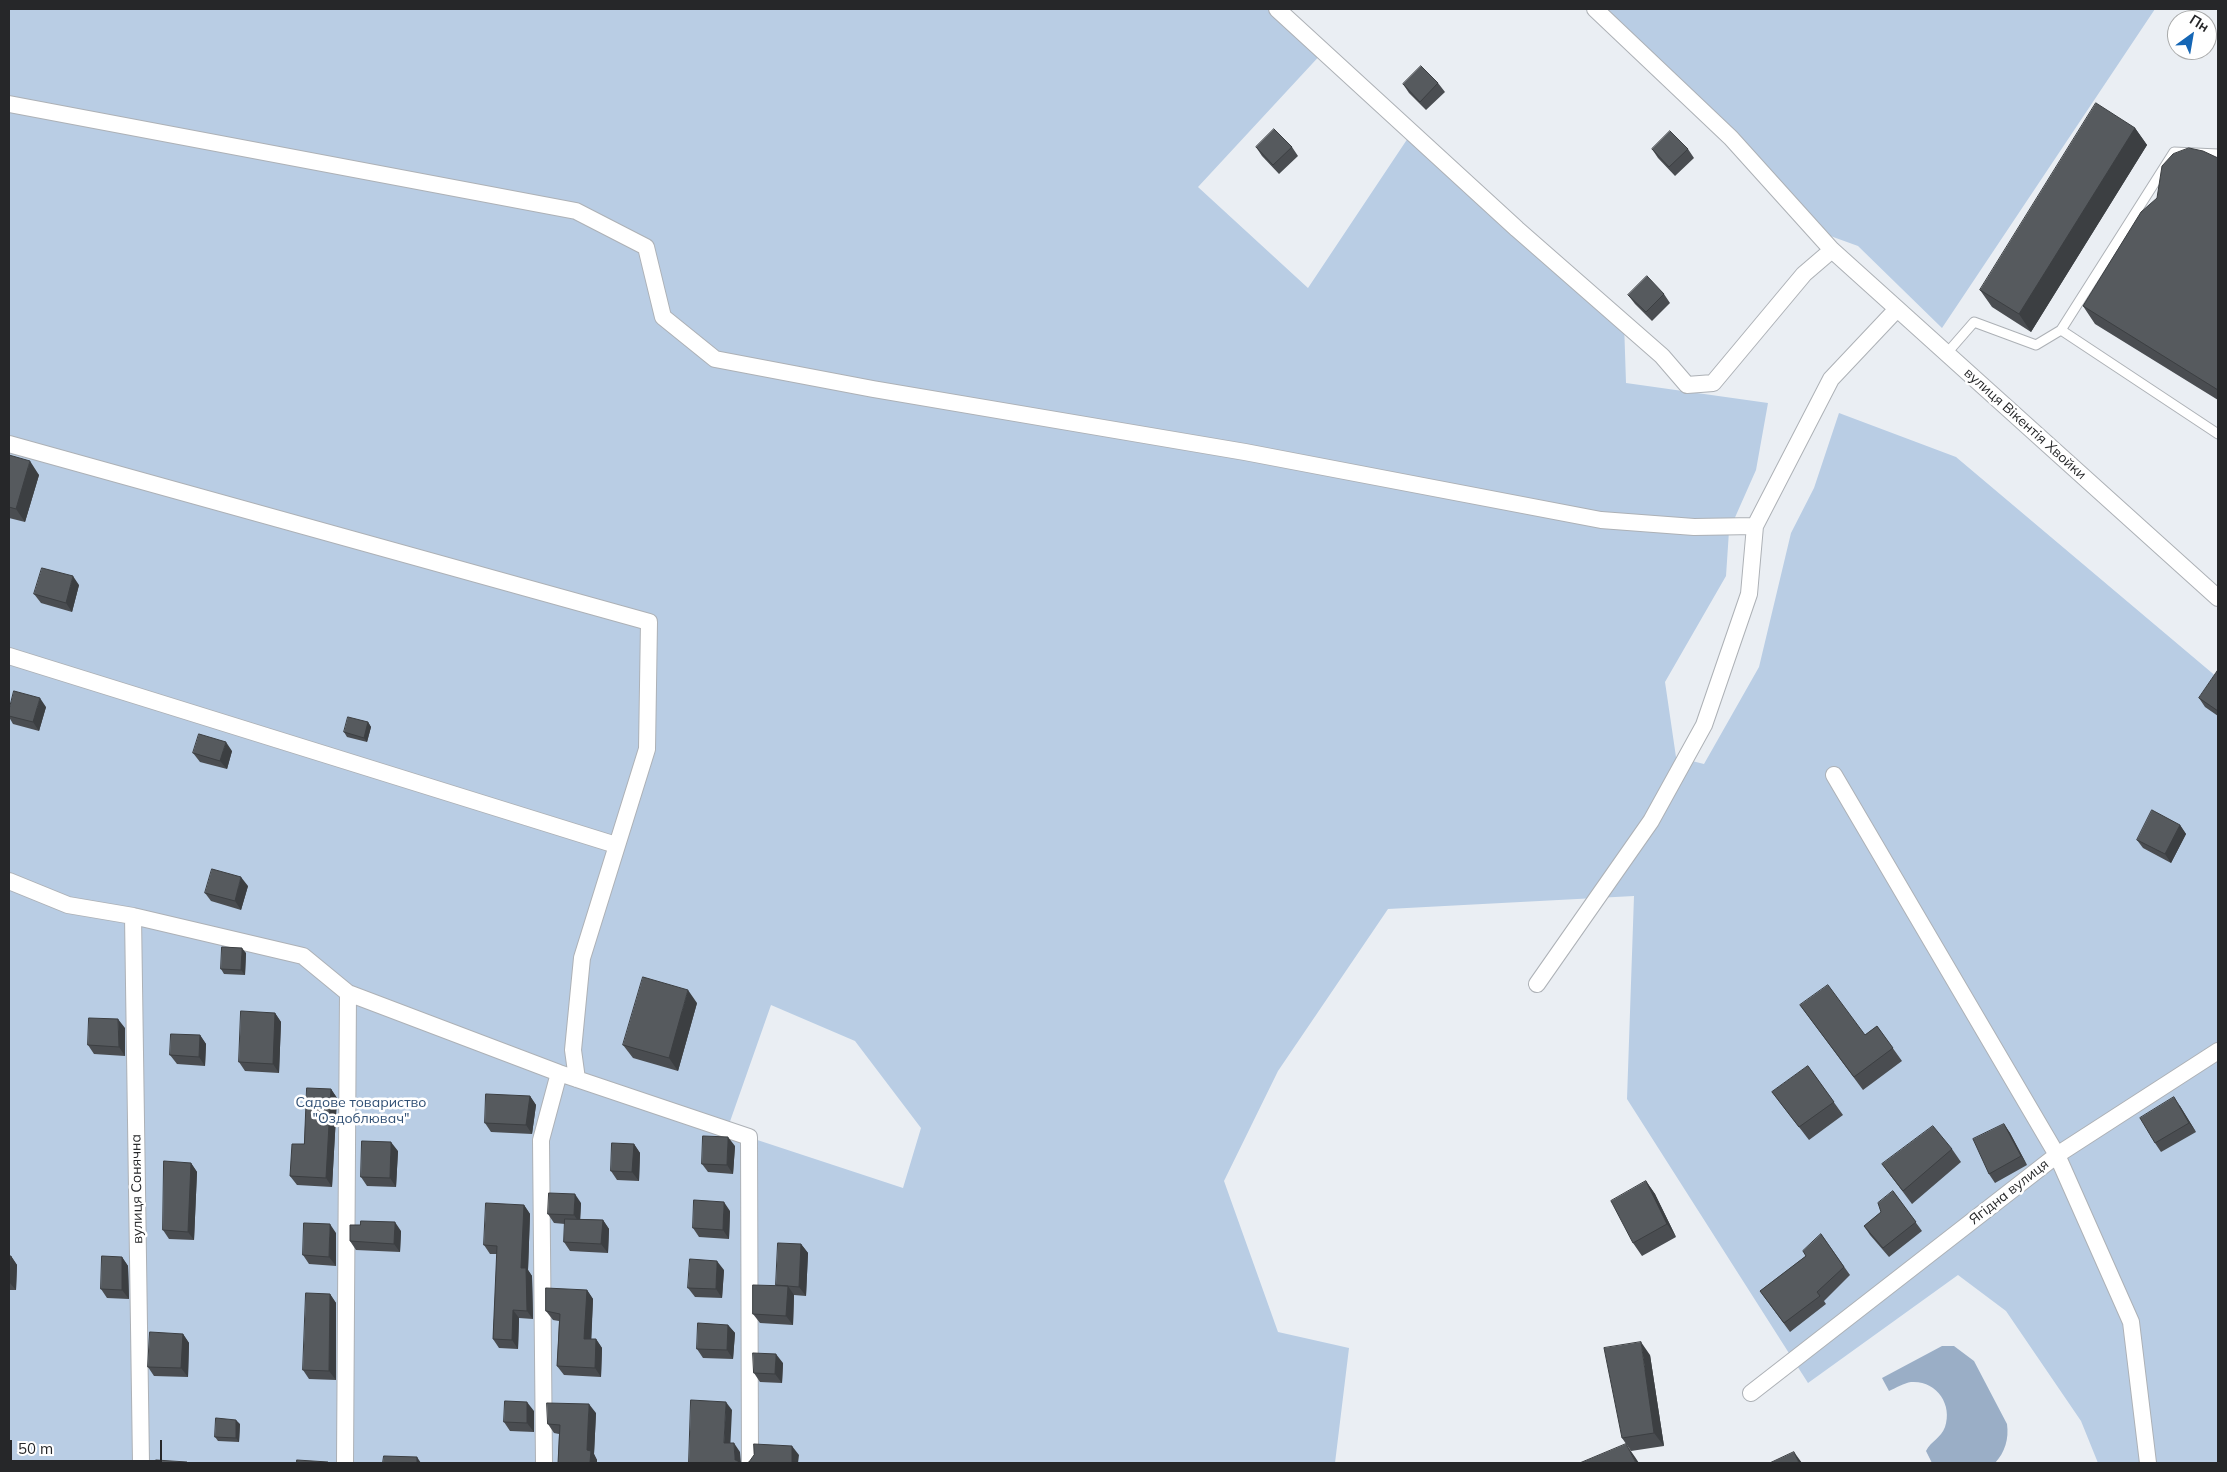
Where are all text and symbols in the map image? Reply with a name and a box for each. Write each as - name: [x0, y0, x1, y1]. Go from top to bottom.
- north arrow: [2167, 10, 2217, 60]
- text: Пн: [2186, 10, 2212, 36]
- street label: вулиця Вікентія Хвойки: [1960, 365, 2090, 483]
- park label: Садове товариство "Оздоблювач": [296, 1095, 426, 1128]
- street label: вулиця Сонячна: [128, 1134, 146, 1244]
- street label: Ягідна вулиця: [1966, 1156, 2052, 1228]
- scale bar: [12, 1430, 165, 1462]
- text: 50 m: [18, 1439, 53, 1458]

